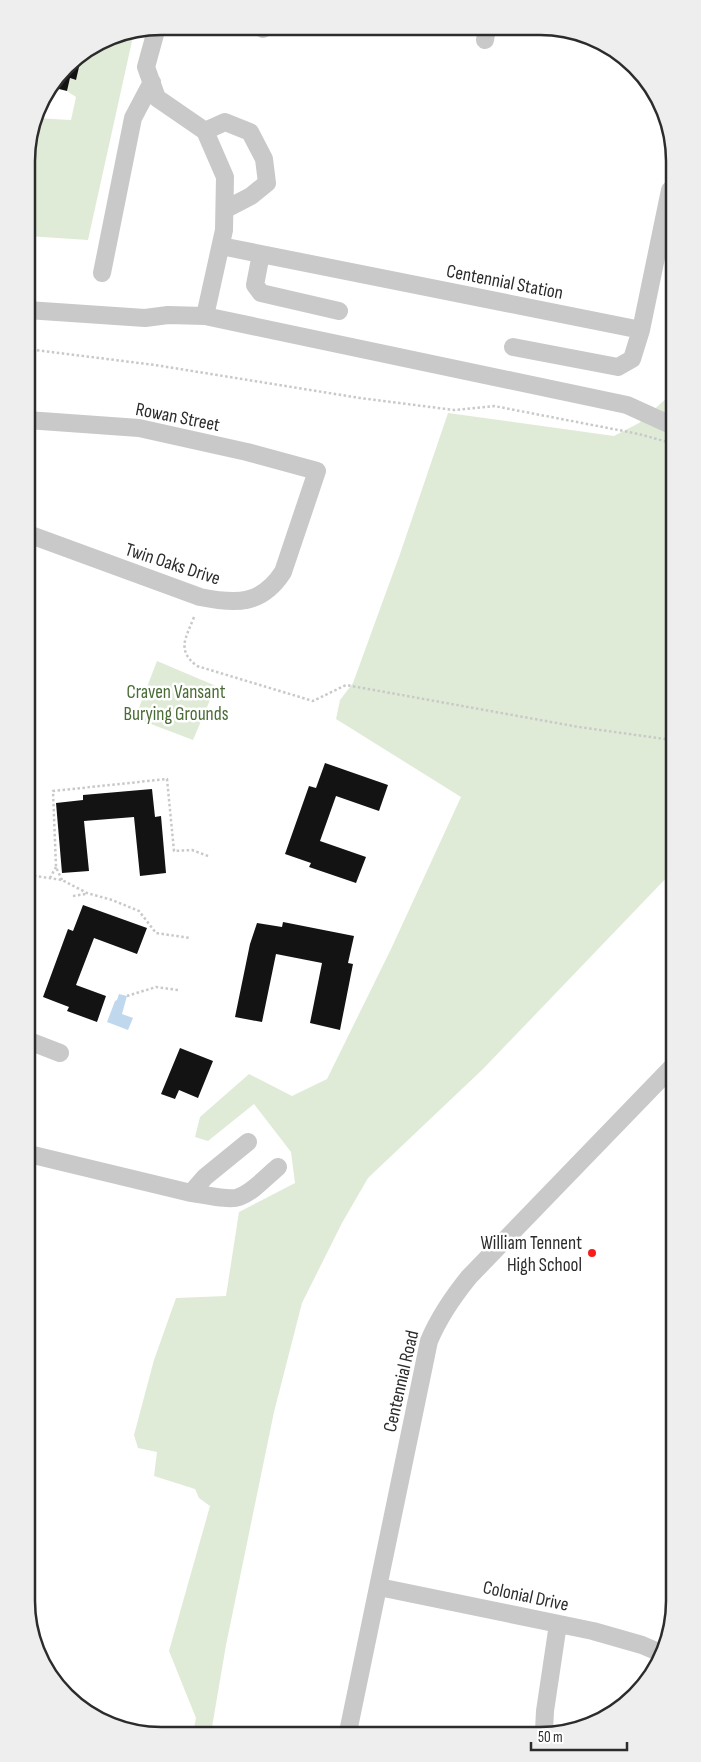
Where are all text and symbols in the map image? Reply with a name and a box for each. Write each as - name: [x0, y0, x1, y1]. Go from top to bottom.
- street label: Centennial Station: [444, 260, 565, 305]
- street label: Rowan Street: [134, 398, 222, 437]
- street label: Twin Oaks Drive: [122, 538, 223, 591]
- park label: Craven Vansant Burying Grounds: [124, 681, 229, 726]
- place label: William Tennent High School: [481, 1232, 582, 1277]
- marker: William Tennent High School: [586, 1247, 598, 1259]
- street label: Centennial Road: [379, 1328, 424, 1434]
- street label: Colonial Drive: [481, 1576, 571, 1617]
- scale bar: [531, 1720, 627, 1752]
- text: 50 m: [538, 1728, 563, 1747]

